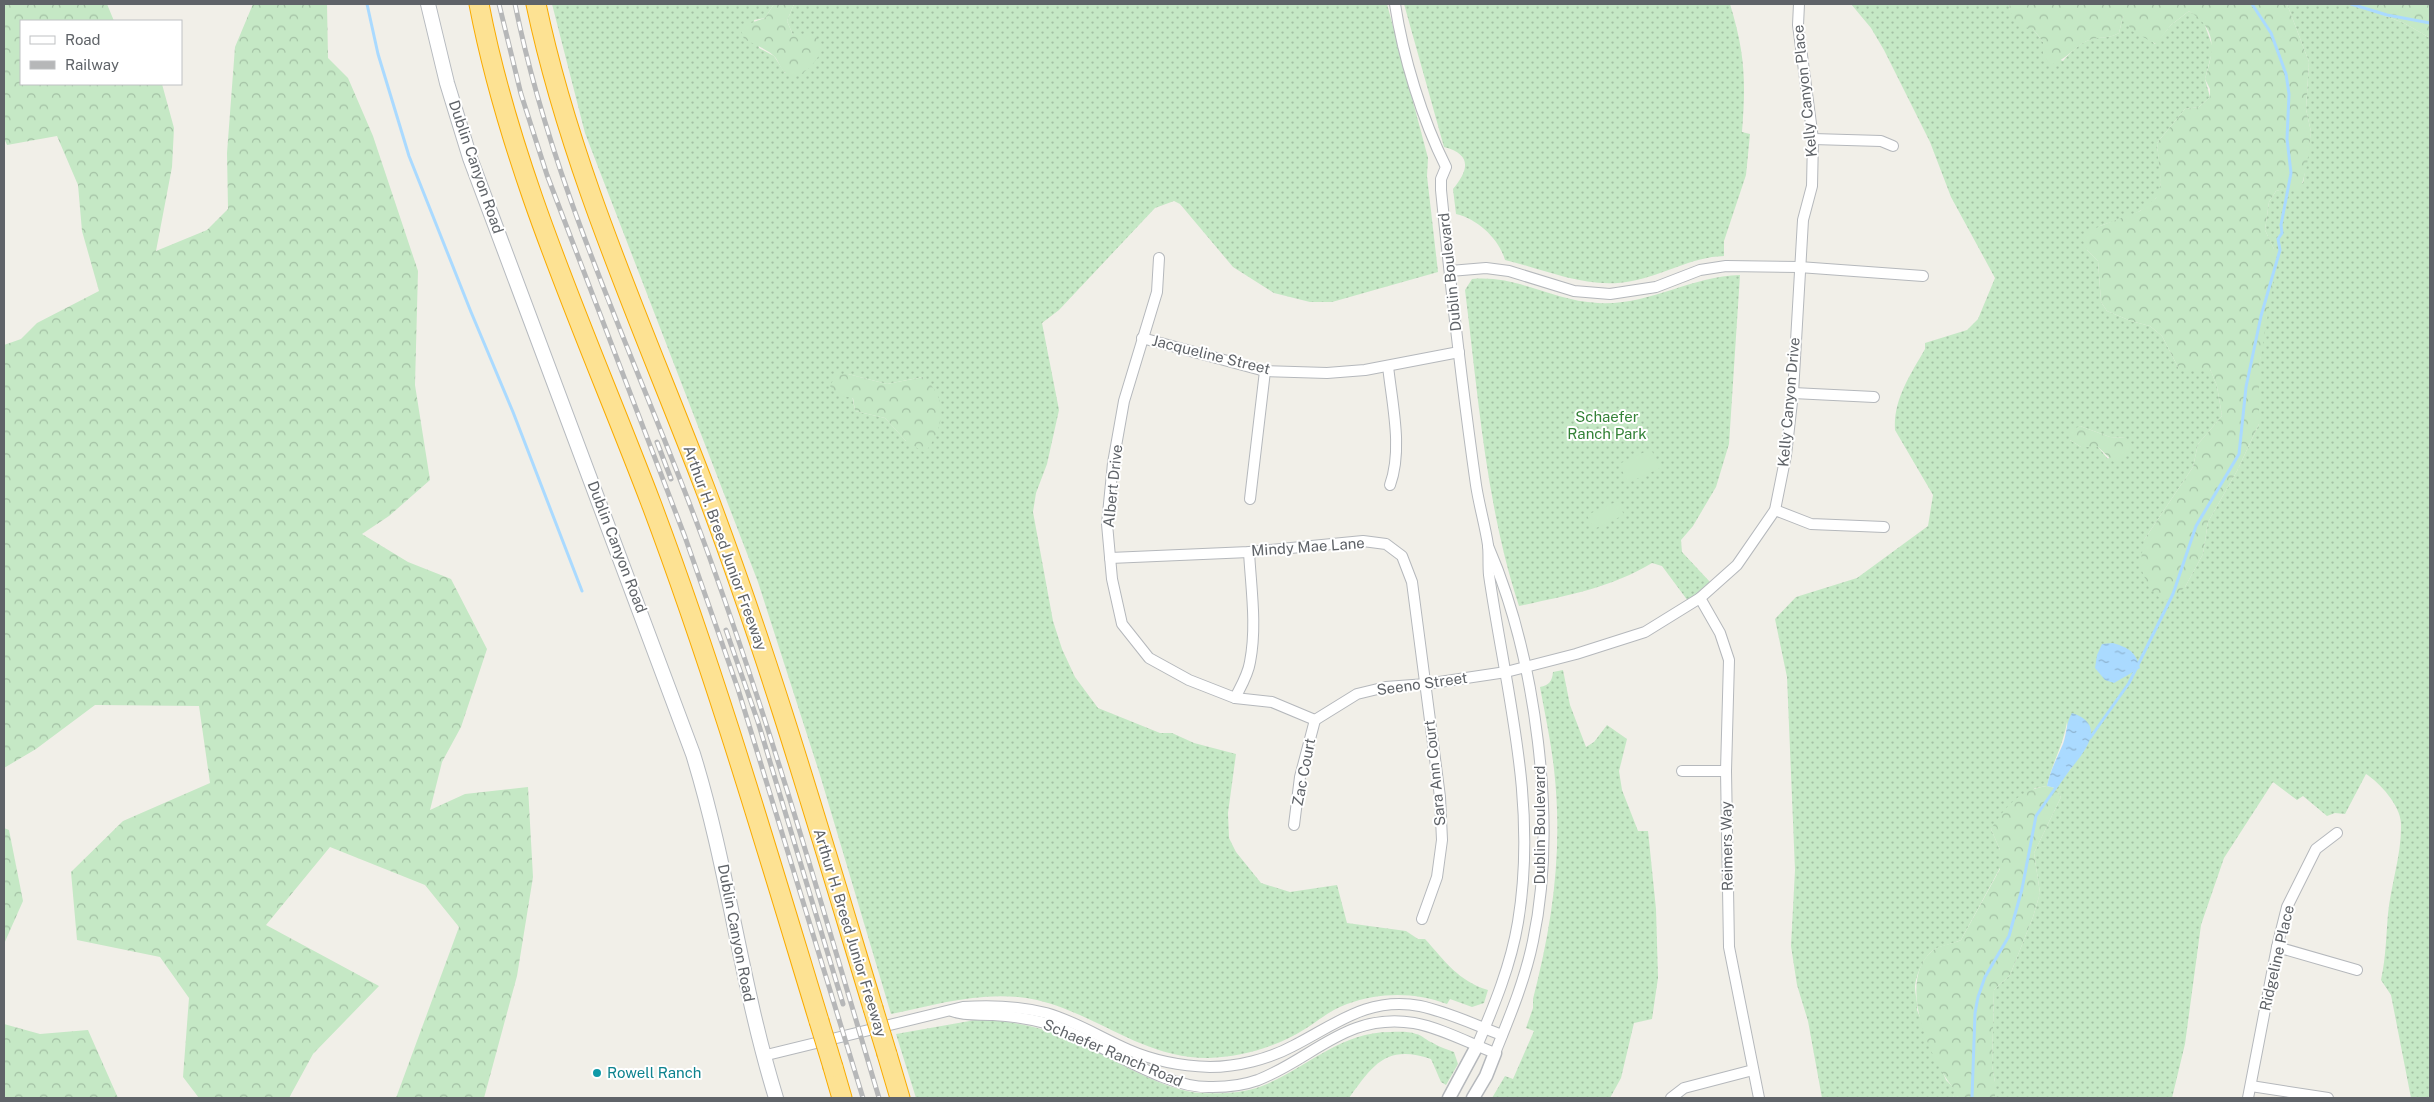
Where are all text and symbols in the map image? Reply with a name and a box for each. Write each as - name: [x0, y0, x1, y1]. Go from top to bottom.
- legend: [20, 20, 182, 85]
- street label: Kelly Canyon Place: [1789, 24, 1820, 158]
- text: Road: [65, 31, 101, 48]
- text: Railway: [65, 56, 119, 73]
- street label: Dublin Canyon Road: [446, 98, 507, 236]
- street label: Dublin Boulevard: [1435, 212, 1464, 332]
- street label: Jacqueline Street: [1150, 332, 1272, 377]
- street label: Kelly Canyon Drive: [1774, 336, 1803, 467]
- park label: Schaefer Ranch Park: [1567, 408, 1647, 442]
- street label: Arthur H. Breed Junior Freeway: [680, 443, 771, 653]
- street label: Albert Drive: [1100, 443, 1125, 528]
- street label: Dublin Canyon Road: [584, 478, 650, 615]
- street label: Mindy Mae Lane: [1251, 534, 1365, 559]
- street label: Seeno Street: [1375, 669, 1469, 698]
- street label: Sara Ann Court: [1420, 719, 1449, 827]
- street label: Zac Court: [1289, 736, 1318, 807]
- street label: Dublin Boulevard: [1531, 766, 1548, 885]
- street label: Reimers Way: [1717, 801, 1736, 891]
- street label: Arthur H. Breed Junior Freeway: [811, 827, 890, 1039]
- street label: Dublin Canyon Road: [715, 863, 758, 1003]
- street label: Ridgeline Place: [2256, 903, 2297, 1012]
- street label: Schaefer Ranch Road: [1041, 1015, 1186, 1090]
- place label: Rowell Ranch: [607, 1064, 701, 1081]
- marker: Rowell Ranch: [591, 1067, 603, 1079]

